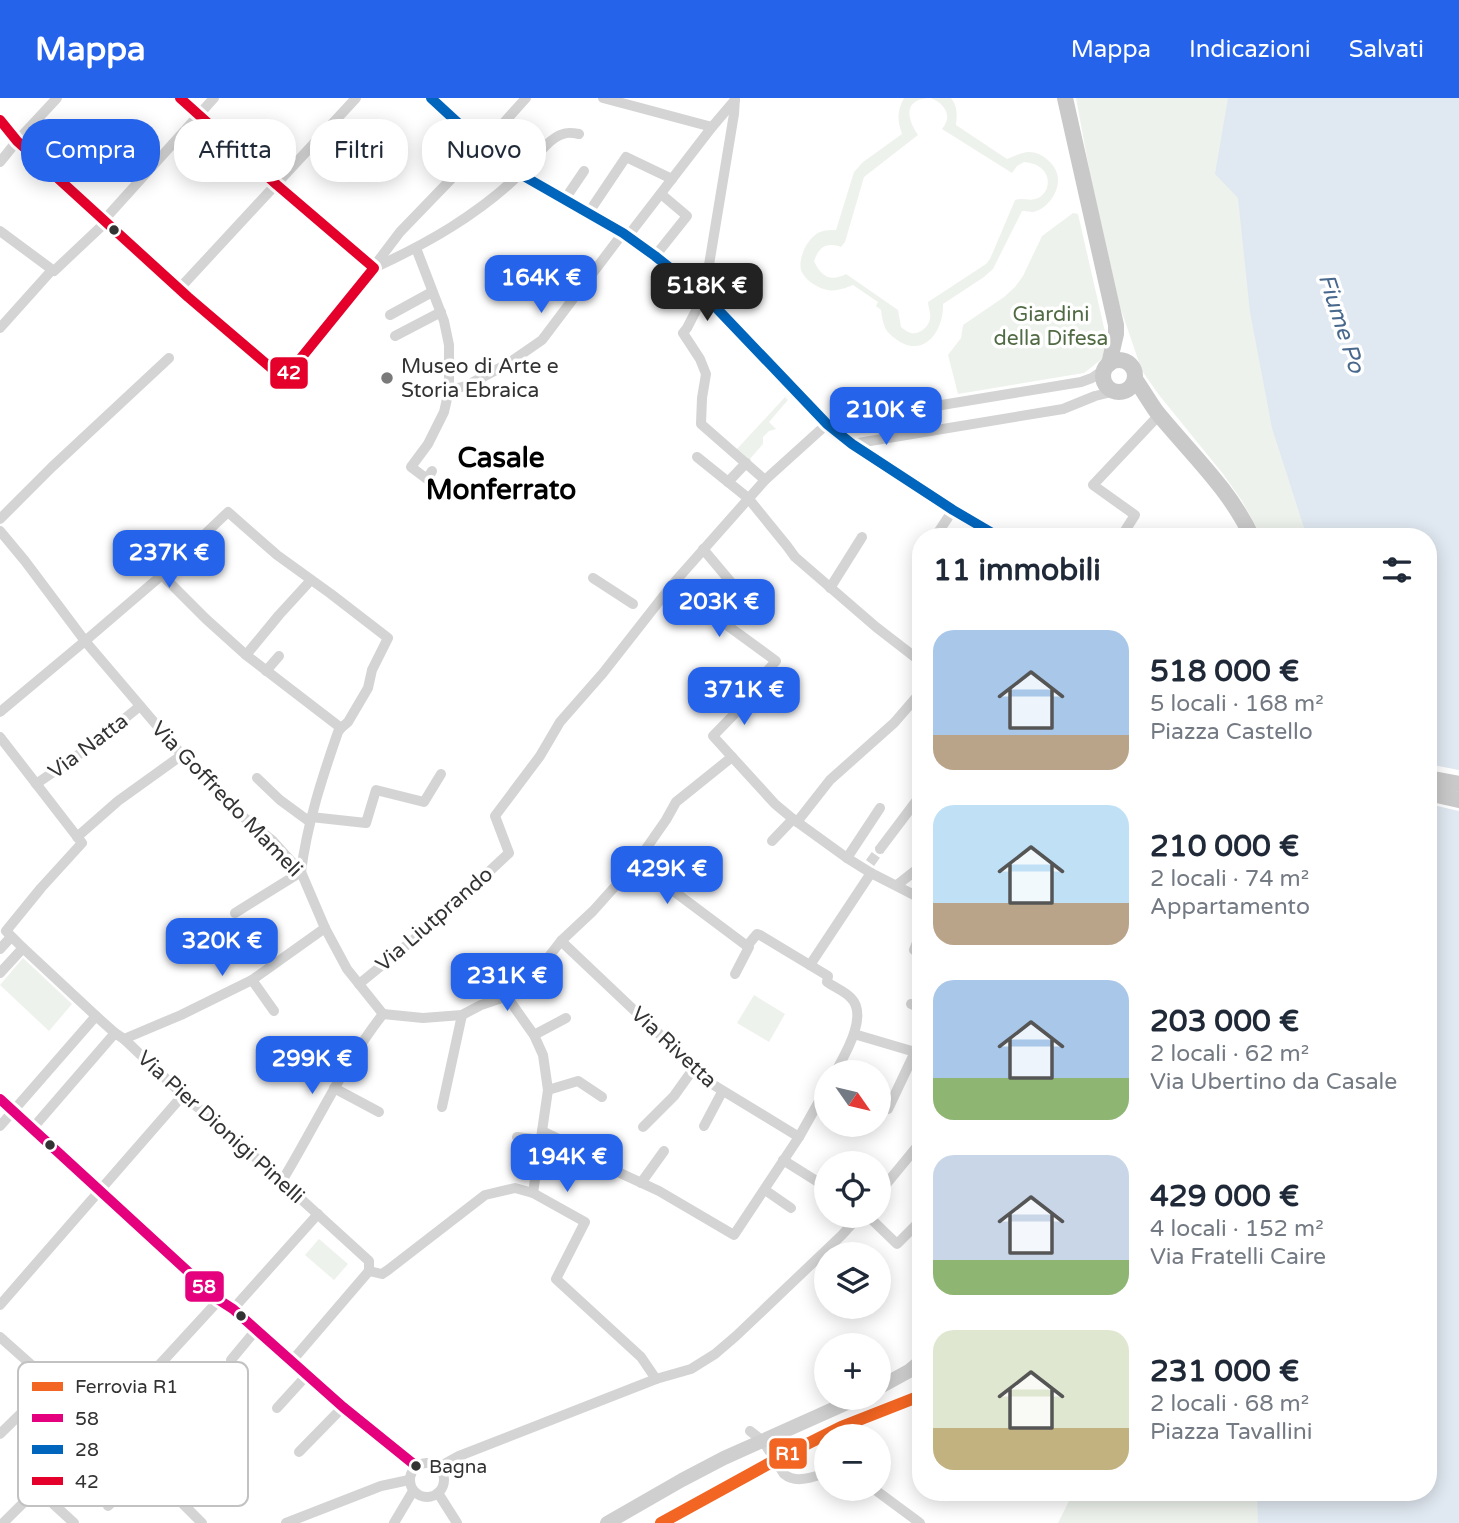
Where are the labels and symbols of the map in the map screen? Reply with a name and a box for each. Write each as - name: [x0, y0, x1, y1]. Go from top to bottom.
- unlabelled marker: [107, 223, 121, 237]
- pin: 164K €: [484, 256, 598, 315]
- pin: 518K €: [650, 264, 764, 323]
- water label: Fiume Po: [1312, 270, 1371, 377]
- park label: Giardini della Difesa: [994, 302, 1108, 351]
- place label: Museo di Arte e Storia Ebraica: [401, 354, 559, 403]
- line badge: 42: [269, 356, 309, 390]
- text: 42: [277, 362, 301, 384]
- marker: Museo di Arte e Storia Ebraica: [379, 370, 395, 386]
- pin: 210K €: [829, 388, 943, 447]
- district label: Casale Monferrato: [426, 441, 576, 507]
- pin: 237K €: [112, 531, 226, 590]
- pin: 203K €: [662, 580, 776, 639]
- pin: 371K €: [687, 668, 801, 727]
- street label: Via Natta: [44, 708, 133, 784]
- street label: Via Goffredo Mameli: [146, 716, 307, 882]
- pin: 429K €: [610, 846, 724, 906]
- street label: Via Liutprando: [371, 862, 498, 977]
- pin: 320K €: [165, 918, 279, 978]
- pin: 231K €: [450, 954, 564, 1013]
- street label: Via Rivetta: [626, 1001, 722, 1093]
- pin: 299K €: [255, 1037, 369, 1096]
- street label: Via Pier Dionigi Pinelli: [132, 1046, 309, 1209]
- north arrow: [814, 1060, 891, 1138]
- pin: 194K €: [510, 1134, 624, 1194]
- unlabelled marker: [43, 1138, 57, 1152]
- line badge: 58: [184, 1270, 225, 1303]
- text: 58: [192, 1276, 216, 1298]
- unlabelled marker: [234, 1309, 248, 1323]
- legend: [18, 1362, 248, 1506]
- text: Ferrovia R1: [75, 1376, 178, 1398]
- text: 58: [75, 1408, 99, 1430]
- line badge: R1: [768, 1437, 808, 1470]
- text: 28: [75, 1439, 99, 1461]
- text: R1: [775, 1443, 801, 1465]
- place label: Bagna: [429, 1456, 487, 1478]
- marker: Bagna: [409, 1459, 423, 1473]
- text: 42: [75, 1471, 99, 1493]

